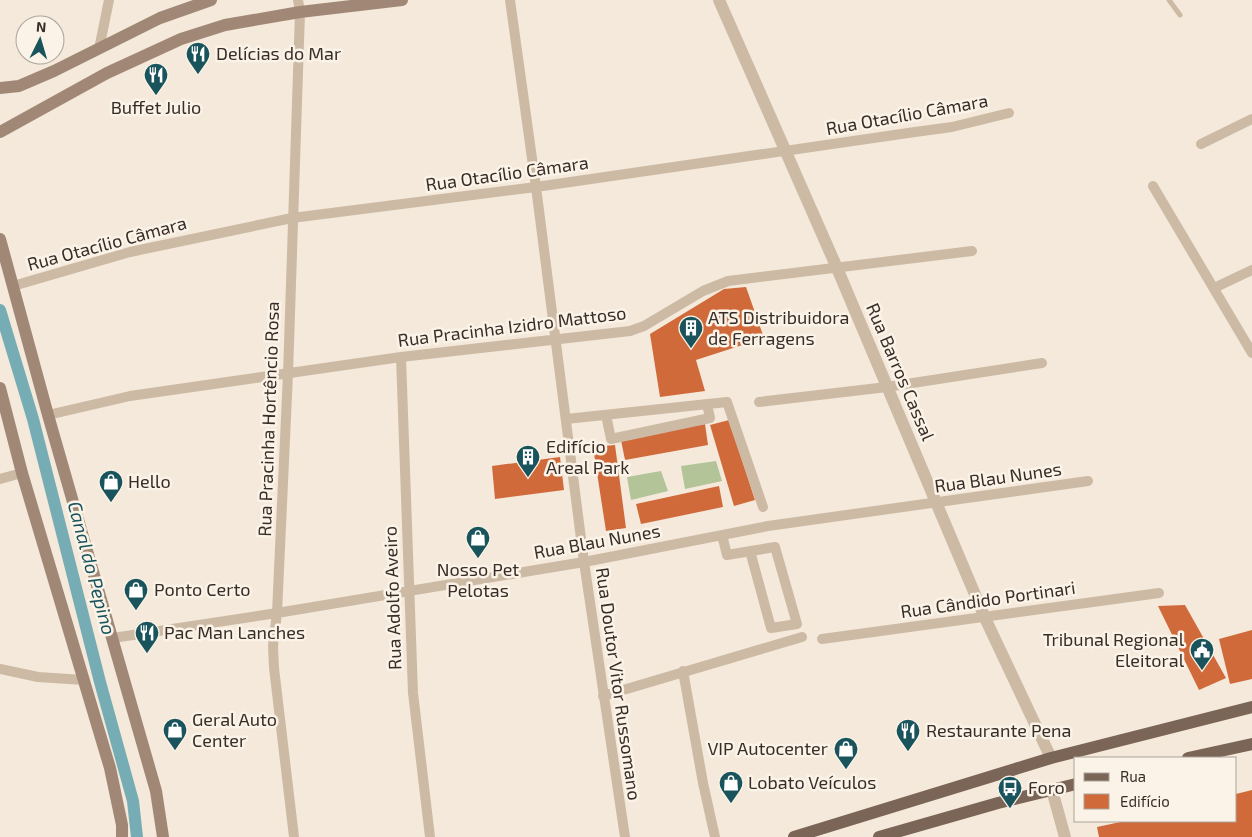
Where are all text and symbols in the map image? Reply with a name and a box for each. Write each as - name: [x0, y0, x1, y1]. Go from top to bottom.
- north arrow: [15, 15, 65, 65]
- text: N: [35, 18, 47, 35]
- restaurant icon: Delícias do Mar: [185, 41, 211, 75]
- place label: Delícias do Mar: [216, 42, 341, 64]
- restaurant icon: Buffet Julio: [143, 62, 169, 96]
- street label: Rua Otacílio Câmara: [824, 89, 990, 139]
- place label: Buffet Julio: [111, 96, 201, 118]
- street label: Rua Otacílio Câmara: [424, 151, 590, 195]
- street label: Rua Otacílio Câmara: [25, 211, 189, 275]
- street label: Rua Barros Cassal: [862, 299, 940, 444]
- street label: Rua Pracinha Hortêncio Rosa: [253, 301, 283, 537]
- street label: Rua Pracinha Izidro Mattoso: [396, 301, 627, 351]
- place label: ATS Distribuidora de Ferragens: [708, 306, 849, 349]
- building icon: ATS Distribuidora de Ferragens: [678, 315, 704, 349]
- place label: Edifício Areal Park: [546, 435, 629, 478]
- building icon: Edifício Areal Park: [515, 444, 541, 478]
- street label: Rua Blau Nunes: [933, 457, 1063, 497]
- shop icon: Hello: [98, 469, 124, 503]
- place label: Hello: [128, 470, 171, 492]
- water label: Canal do Pepino: [64, 499, 121, 637]
- street label: Rua Blau Nunes: [532, 519, 662, 563]
- shop icon: Nosso Pet Pelotas: [465, 525, 491, 559]
- street label: Rua Adolfo Aveiro: [378, 526, 406, 670]
- place label: Nosso Pet Pelotas: [437, 558, 519, 601]
- street label: Rua Doutor Vitor Russomano: [592, 566, 646, 802]
- street label: Rua Cândido Portinari: [899, 576, 1077, 622]
- shop icon: Ponto Certo: [123, 577, 149, 611]
- place label: Ponto Certo: [154, 578, 251, 600]
- restaurant icon: Pac Man Lanches: [134, 620, 160, 654]
- place label: Pac Man Lanches: [164, 621, 305, 643]
- place label: Tribunal Regional Eleitoral: [1043, 628, 1185, 671]
- public building icon: Tribunal Regional Eleitoral: [1189, 637, 1215, 671]
- place label: Geral Auto Center: [192, 708, 277, 751]
- shop icon: Geral Auto Center: [162, 717, 188, 751]
- restaurant icon: Restaurante Pena: [895, 718, 921, 752]
- place label: Restaurante Pena: [926, 719, 1071, 741]
- shop icon: VIP Autocenter: [833, 736, 859, 770]
- place label: VIP Autocenter: [707, 737, 828, 759]
- legend: [1074, 757, 1237, 822]
- text: Rua: [1120, 767, 1146, 785]
- shop icon: Lobato Veículos: [718, 770, 744, 804]
- place label: Lobato Veículos: [748, 771, 876, 793]
- bus stop icon: Foro: [997, 775, 1023, 809]
- place label: Foro: [1028, 776, 1065, 798]
- text: Edifício: [1120, 792, 1170, 810]

